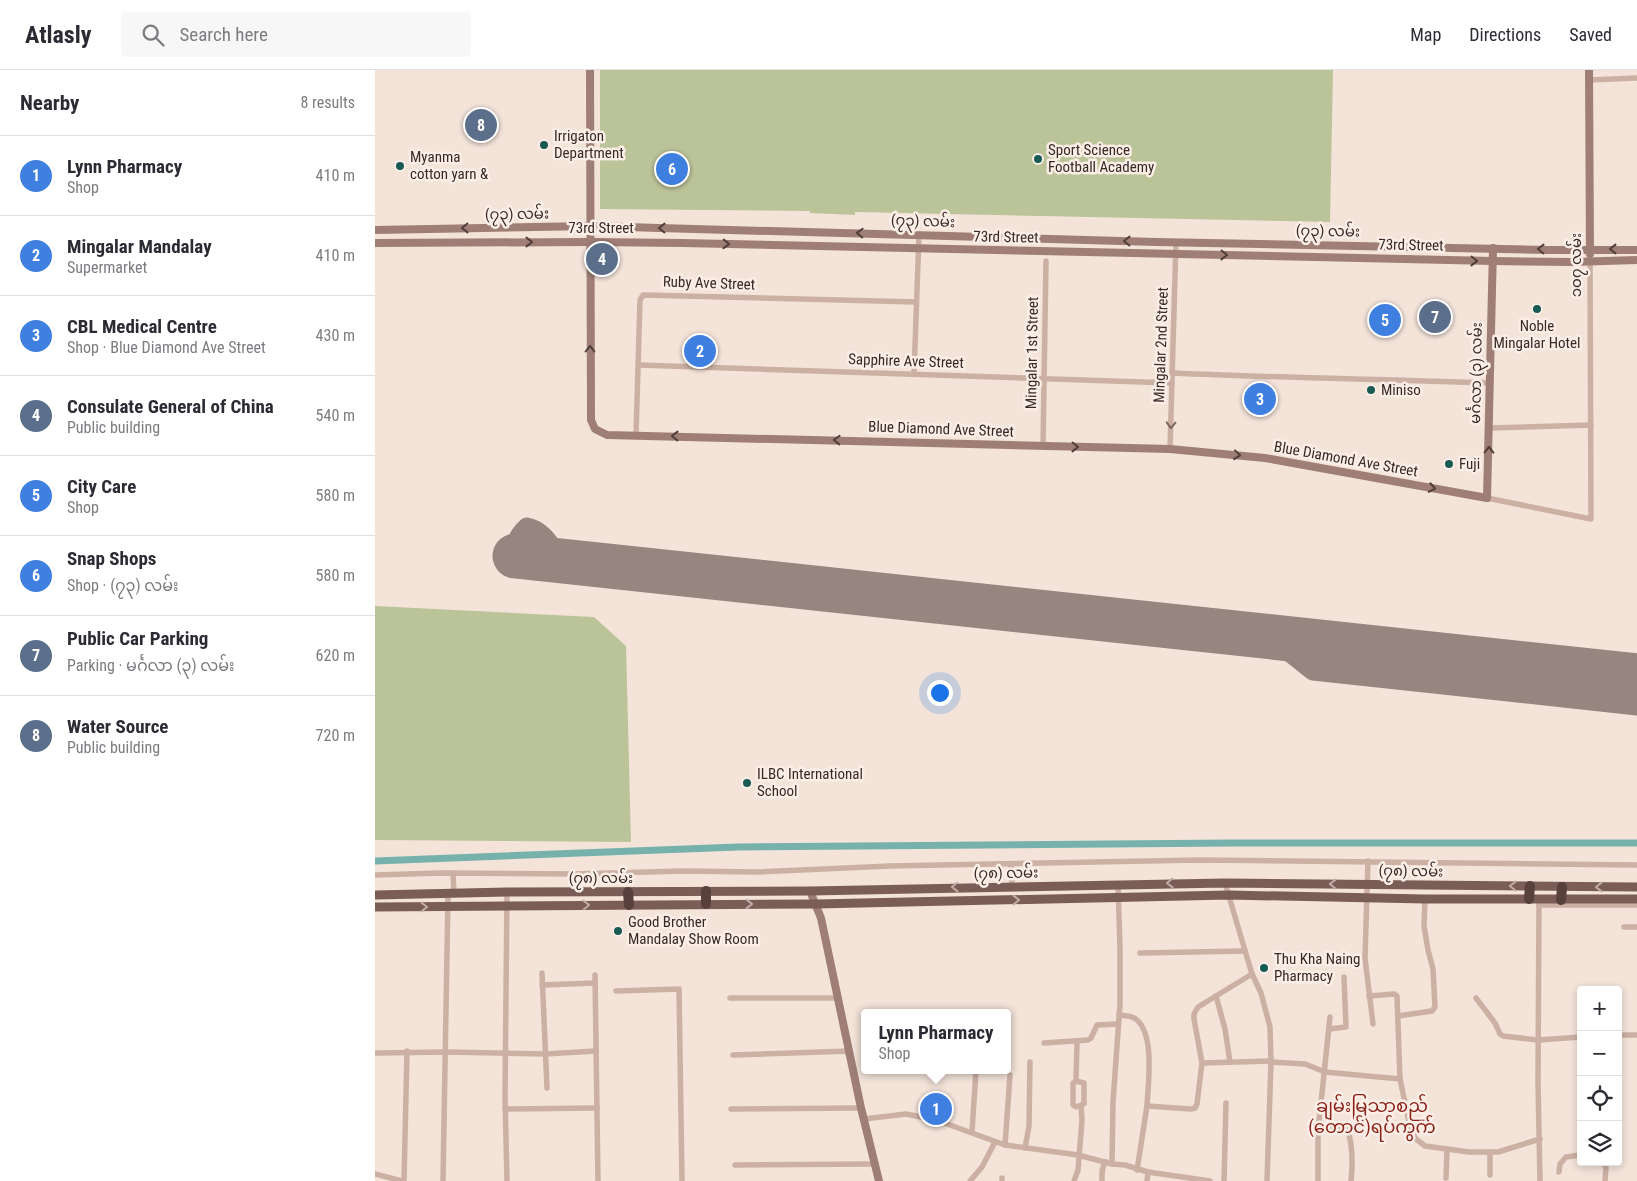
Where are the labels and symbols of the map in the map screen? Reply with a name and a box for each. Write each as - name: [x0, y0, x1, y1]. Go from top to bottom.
- pin: 8: [465, 106, 497, 144]
- place label: Irrigaton Department: [554, 127, 624, 162]
- marker: Irrigaton Department: [538, 139, 550, 151]
- place label: Sport Science Football Academy: [1048, 141, 1154, 176]
- place label: Myanma cotton yarn &: [410, 148, 489, 183]
- pin: 6: [656, 150, 688, 188]
- marker: Sport Science Football Academy: [1032, 153, 1044, 165]
- marker: Myanma cotton yarn &: [394, 160, 406, 172]
- street label: (၇၃) လမ်း: [485, 203, 549, 227]
- street label: (၇၃) လမ်း: [891, 210, 955, 234]
- street label: 73rd Street: [568, 219, 634, 237]
- street label: (၇၃) လမ်း: [1296, 220, 1360, 244]
- one-way arrow: [460, 223, 468, 233]
- one-way arrow: [658, 223, 666, 233]
- street label: 73rd Street: [973, 227, 1039, 247]
- one-way arrow: [855, 228, 863, 238]
- street label: ၁၀၇ လမ်း: [1566, 233, 1588, 297]
- street label: 73rd Street: [1378, 235, 1444, 255]
- one-way arrow: [1123, 236, 1130, 246]
- one-way arrow: [525, 237, 533, 247]
- one-way arrow: [722, 239, 730, 249]
- pin: 4: [586, 240, 618, 278]
- one-way arrow: [1537, 244, 1545, 255]
- one-way arrow: [1609, 244, 1617, 254]
- one-way arrow: [1220, 250, 1228, 260]
- one-way arrow: [1470, 255, 1478, 266]
- street label: Ruby Ave Street: [662, 272, 756, 294]
- street label: Mingalar 2nd Street: [1150, 287, 1172, 403]
- street label: Mingalar 1st Street: [1022, 297, 1042, 409]
- pin: 7: [1419, 298, 1451, 336]
- pin: 5: [1369, 301, 1401, 339]
- marker: Noble Mingalar Hotel: [1531, 303, 1543, 315]
- place label: Noble Mingalar Hotel: [1493, 317, 1581, 352]
- street label: မင်္ဂလာ (၃) လမ်း: [1465, 322, 1489, 424]
- pin: 2: [684, 332, 716, 370]
- one-way arrow: [585, 345, 596, 353]
- street label: Sapphire Ave Street: [848, 350, 964, 372]
- pin: 3: [1244, 380, 1276, 418]
- place label: Miniso: [1381, 381, 1421, 399]
- marker: Miniso: [1365, 384, 1377, 396]
- street label: Blue Diamond Ave Street: [868, 417, 1014, 441]
- one-way arrow: [1165, 421, 1176, 429]
- one-way arrow: [671, 431, 678, 441]
- one-way arrow: [833, 435, 841, 445]
- street label: Blue Diamond Ave Street: [1273, 437, 1419, 481]
- one-way arrow: [1071, 441, 1079, 452]
- one-way arrow: [1483, 445, 1494, 453]
- one-way arrow: [1233, 449, 1241, 460]
- place label: Fuji: [1459, 455, 1480, 473]
- marker: Fuji: [1443, 458, 1455, 470]
- one-way arrow: [1427, 483, 1436, 493]
- your location: [927, 680, 953, 706]
- place label: ILBC International School: [757, 765, 863, 800]
- marker: ILBC International School: [741, 777, 753, 789]
- street label: (၇၈) လမ်း: [1378, 860, 1443, 884]
- street label: (၇၈) လမ်း: [974, 862, 1039, 886]
- street label: (၇၈) လမ်း: [569, 868, 633, 890]
- one-way arrow: [1166, 878, 1174, 888]
- one-way arrow: [1329, 879, 1336, 889]
- one-way arrow: [1509, 881, 1516, 891]
- one-way arrow: [951, 882, 959, 893]
- one-way arrow: [1595, 882, 1603, 892]
- one-way arrow: [1012, 895, 1020, 905]
- one-way arrow: [745, 899, 753, 909]
- one-way arrow: [582, 900, 590, 910]
- one-way arrow: [420, 902, 428, 912]
- place label: Good Brother Mandalay Show Room: [628, 913, 759, 948]
- marker: Good Brother Mandalay Show Room: [612, 925, 624, 937]
- place label: Thu Kha Naing Pharmacy: [1274, 950, 1360, 985]
- marker: Thu Kha Naing Pharmacy: [1258, 962, 1270, 974]
- pin: 1: [920, 1090, 952, 1128]
- district label: ချမ်းမြသာစည် (တောင်)ရပ်ကွက်: [1308, 1093, 1436, 1142]

